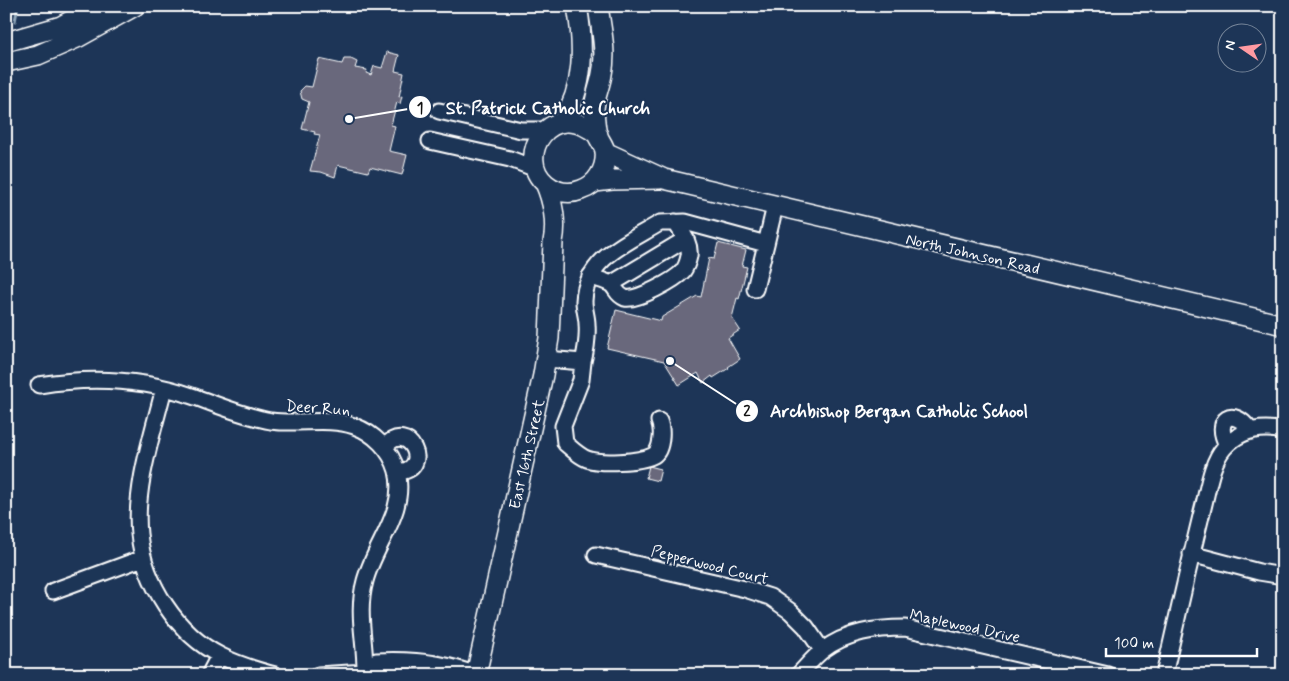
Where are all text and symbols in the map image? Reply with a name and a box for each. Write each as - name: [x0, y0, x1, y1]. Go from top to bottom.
- north arrow: [1216, 22, 1266, 72]
- text: N: [1220, 39, 1240, 52]
- callout: St. Patrick Catholic Church: [408, 91, 663, 124]
- text: St. Patrick Catholic Church: [446, 97, 651, 121]
- text: 1: [417, 99, 423, 119]
- street label: North Johnson Road: [904, 229, 1042, 280]
- callout: Archbishop Bergan Catholic School: [735, 395, 1038, 428]
- street label: Deer Run: [285, 396, 351, 421]
- street label: East 16th Street: [505, 397, 550, 511]
- text: Archbishop Bergan Catholic School: [770, 400, 1028, 424]
- text: 2: [743, 402, 751, 422]
- street label: Pepperwood Court: [649, 541, 771, 590]
- street label: Maplewood Drive: [907, 605, 1022, 648]
- scale bar: [1106, 626, 1258, 658]
- text: 100 m: [1114, 634, 1154, 654]

